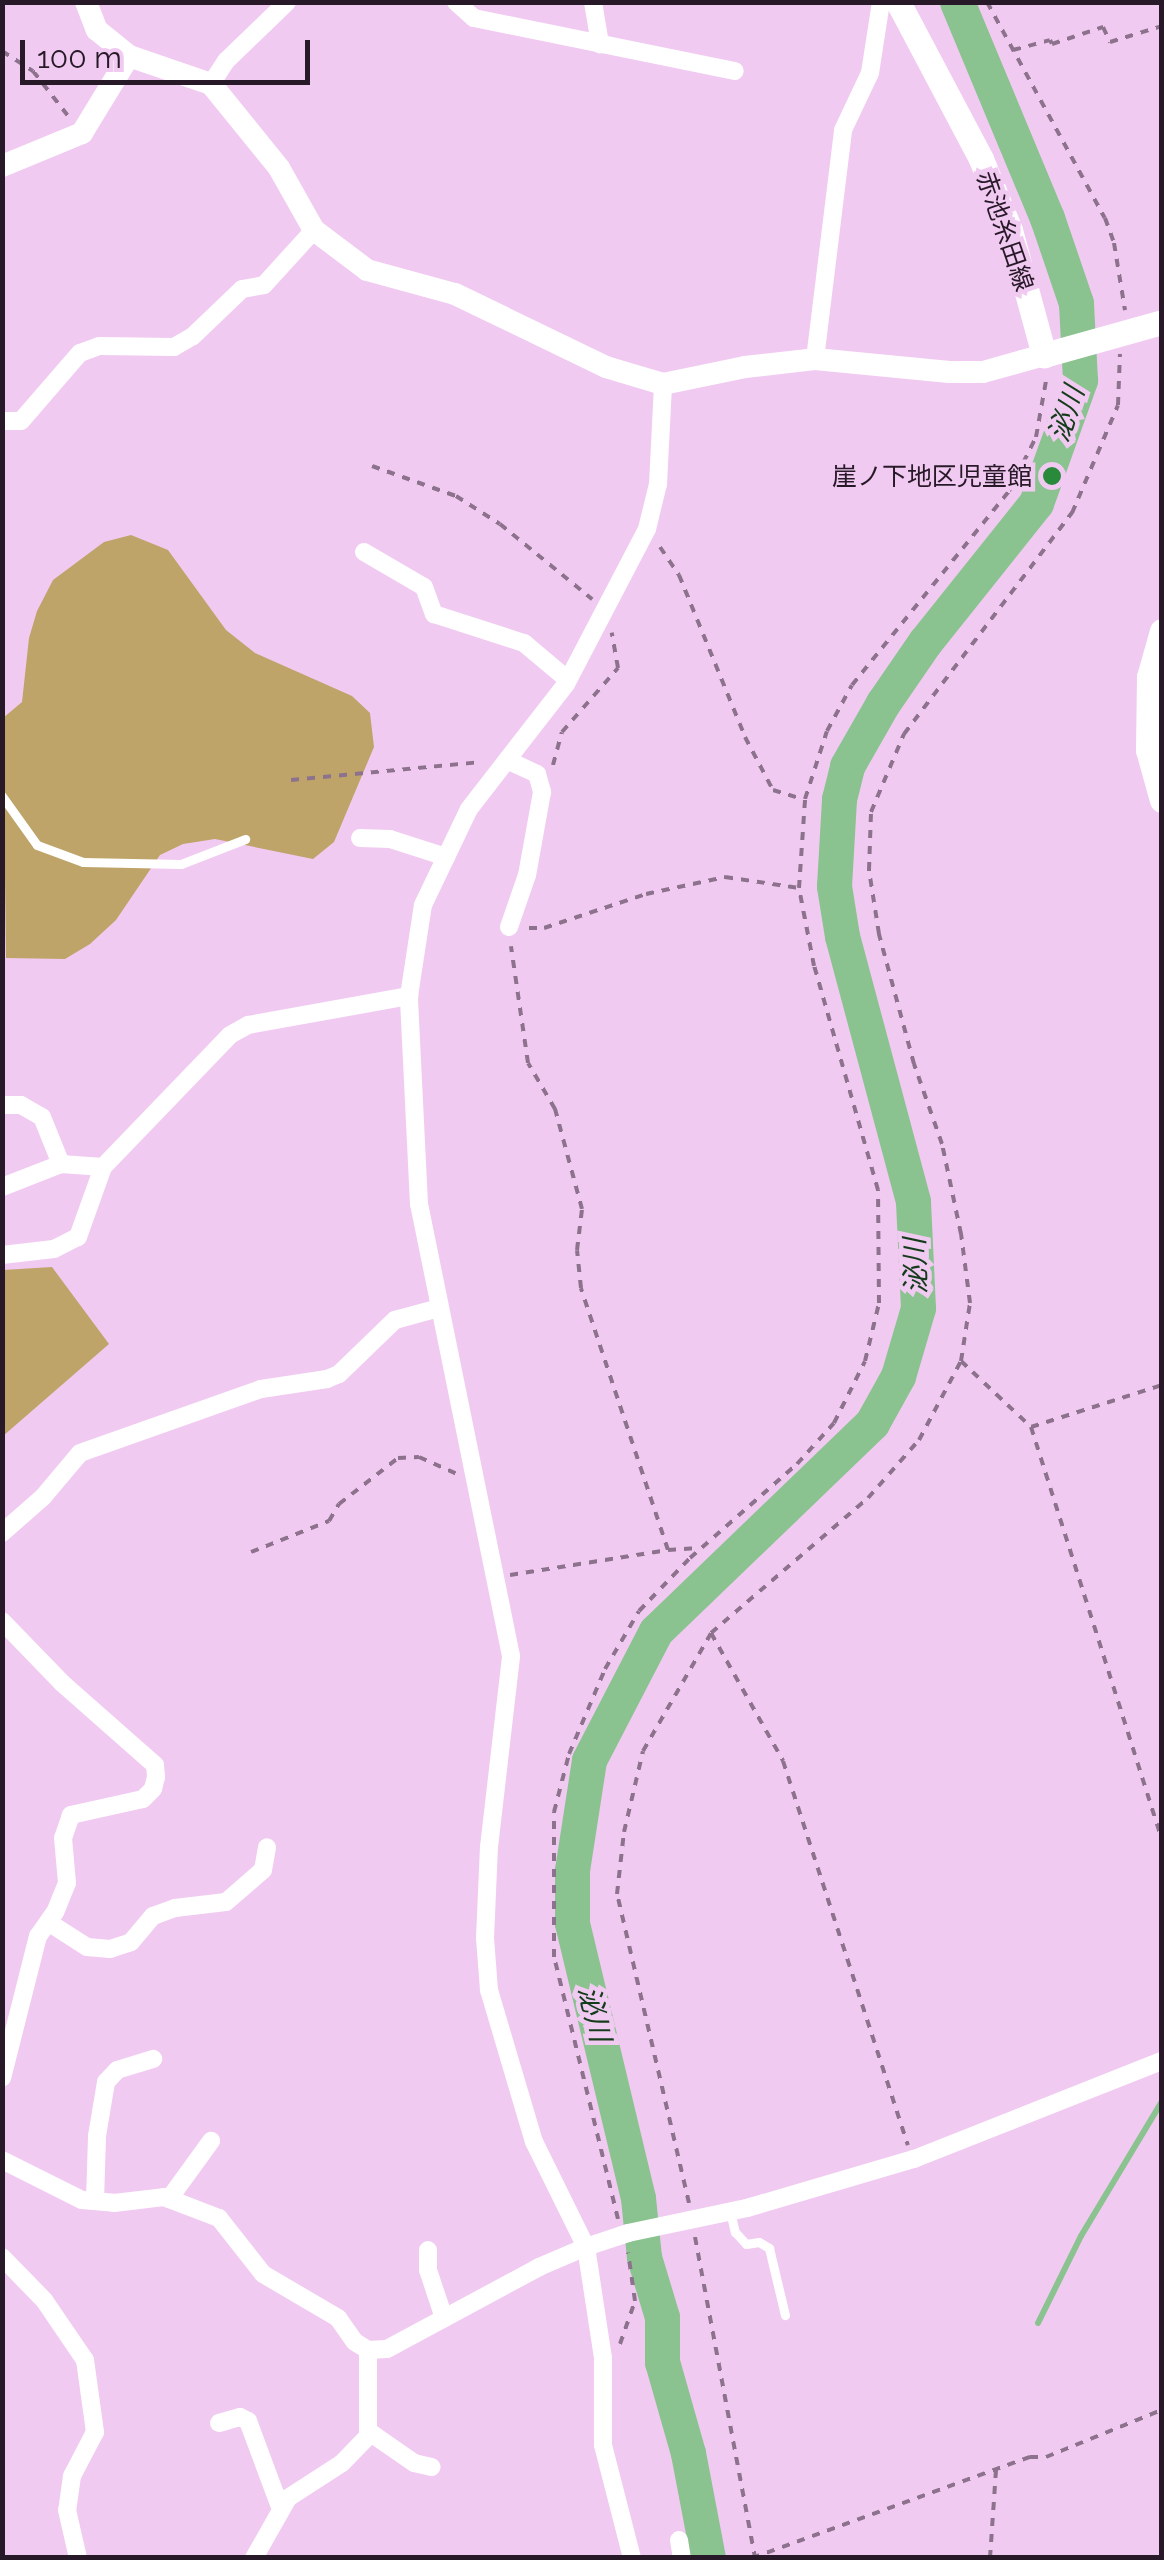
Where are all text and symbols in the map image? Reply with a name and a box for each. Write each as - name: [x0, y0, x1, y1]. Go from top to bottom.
- scale bar: [25, 20, 315, 82]
- text: 100 m: [37, 40, 122, 75]
- street label: 赤池糸田線: [970, 167, 1040, 295]
- water label: 泌川: [1042, 382, 1092, 446]
- place label: 崖ノ下地区児童館: [832, 461, 1032, 491]
- marker: 崖ノ下地区児童館: [1041, 465, 1063, 487]
- water label: 泌川: [898, 1237, 934, 1295]
- water label: 泌川: [571, 1983, 617, 2045]

